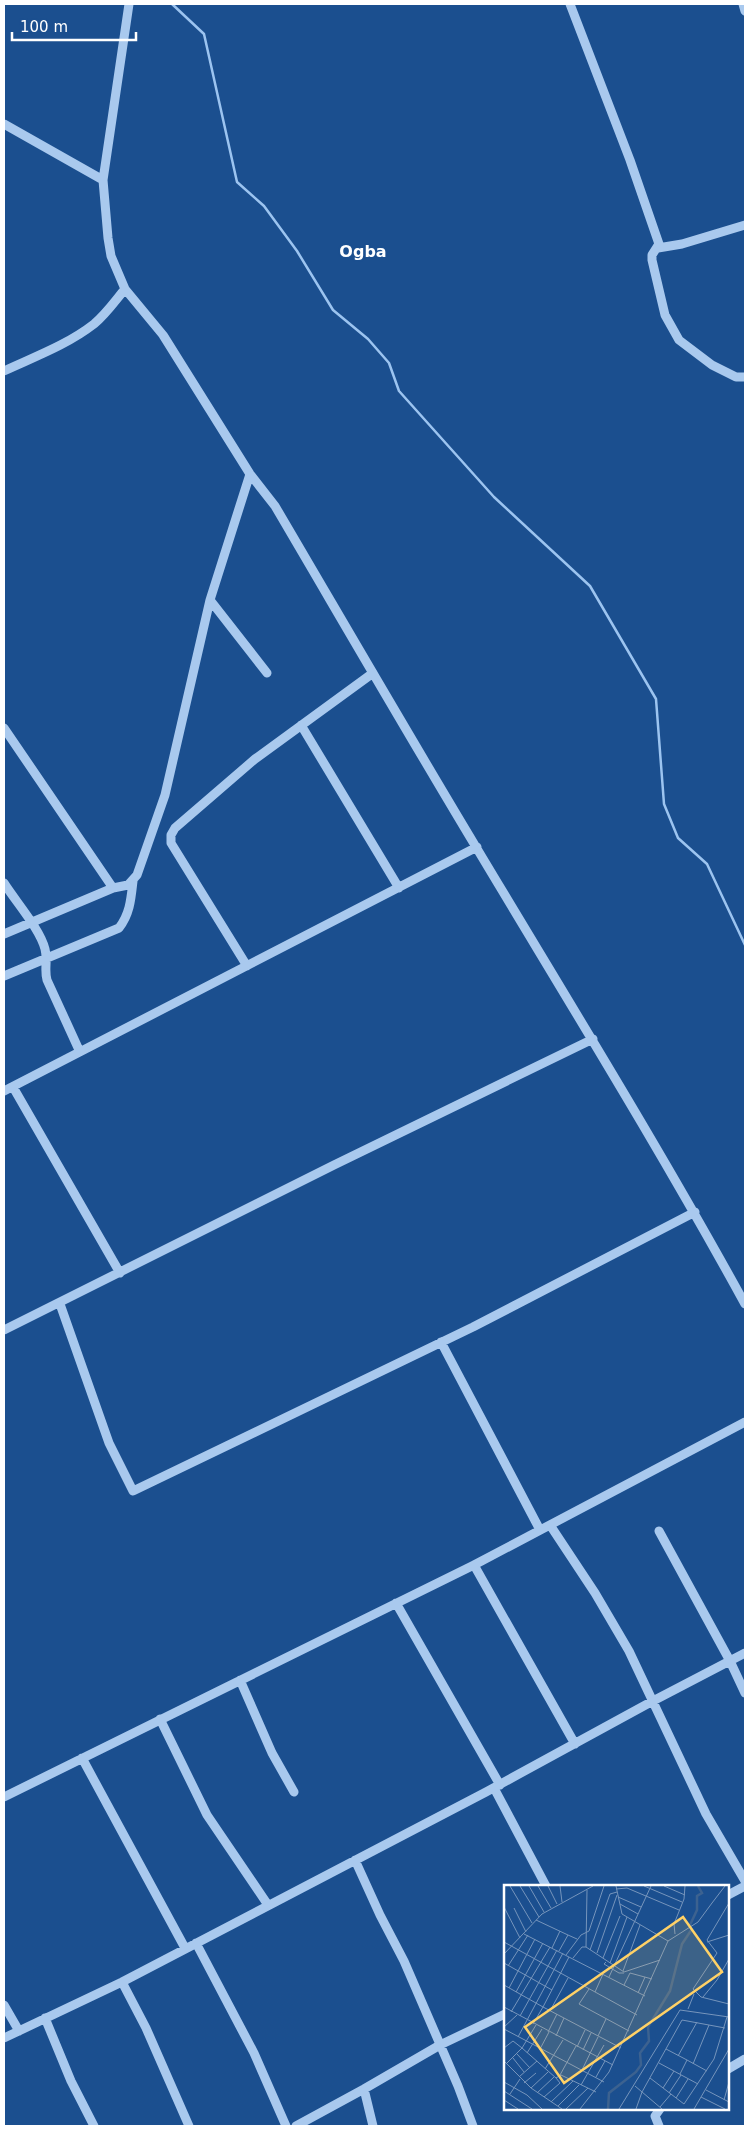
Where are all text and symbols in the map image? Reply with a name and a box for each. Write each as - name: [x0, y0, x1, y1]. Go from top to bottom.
- scale bar: [12, 10, 136, 42]
- text: 100 m: [20, 18, 68, 36]
- district label: Ogba: [339, 242, 387, 261]
- inset map: [504, 1885, 729, 2110]

